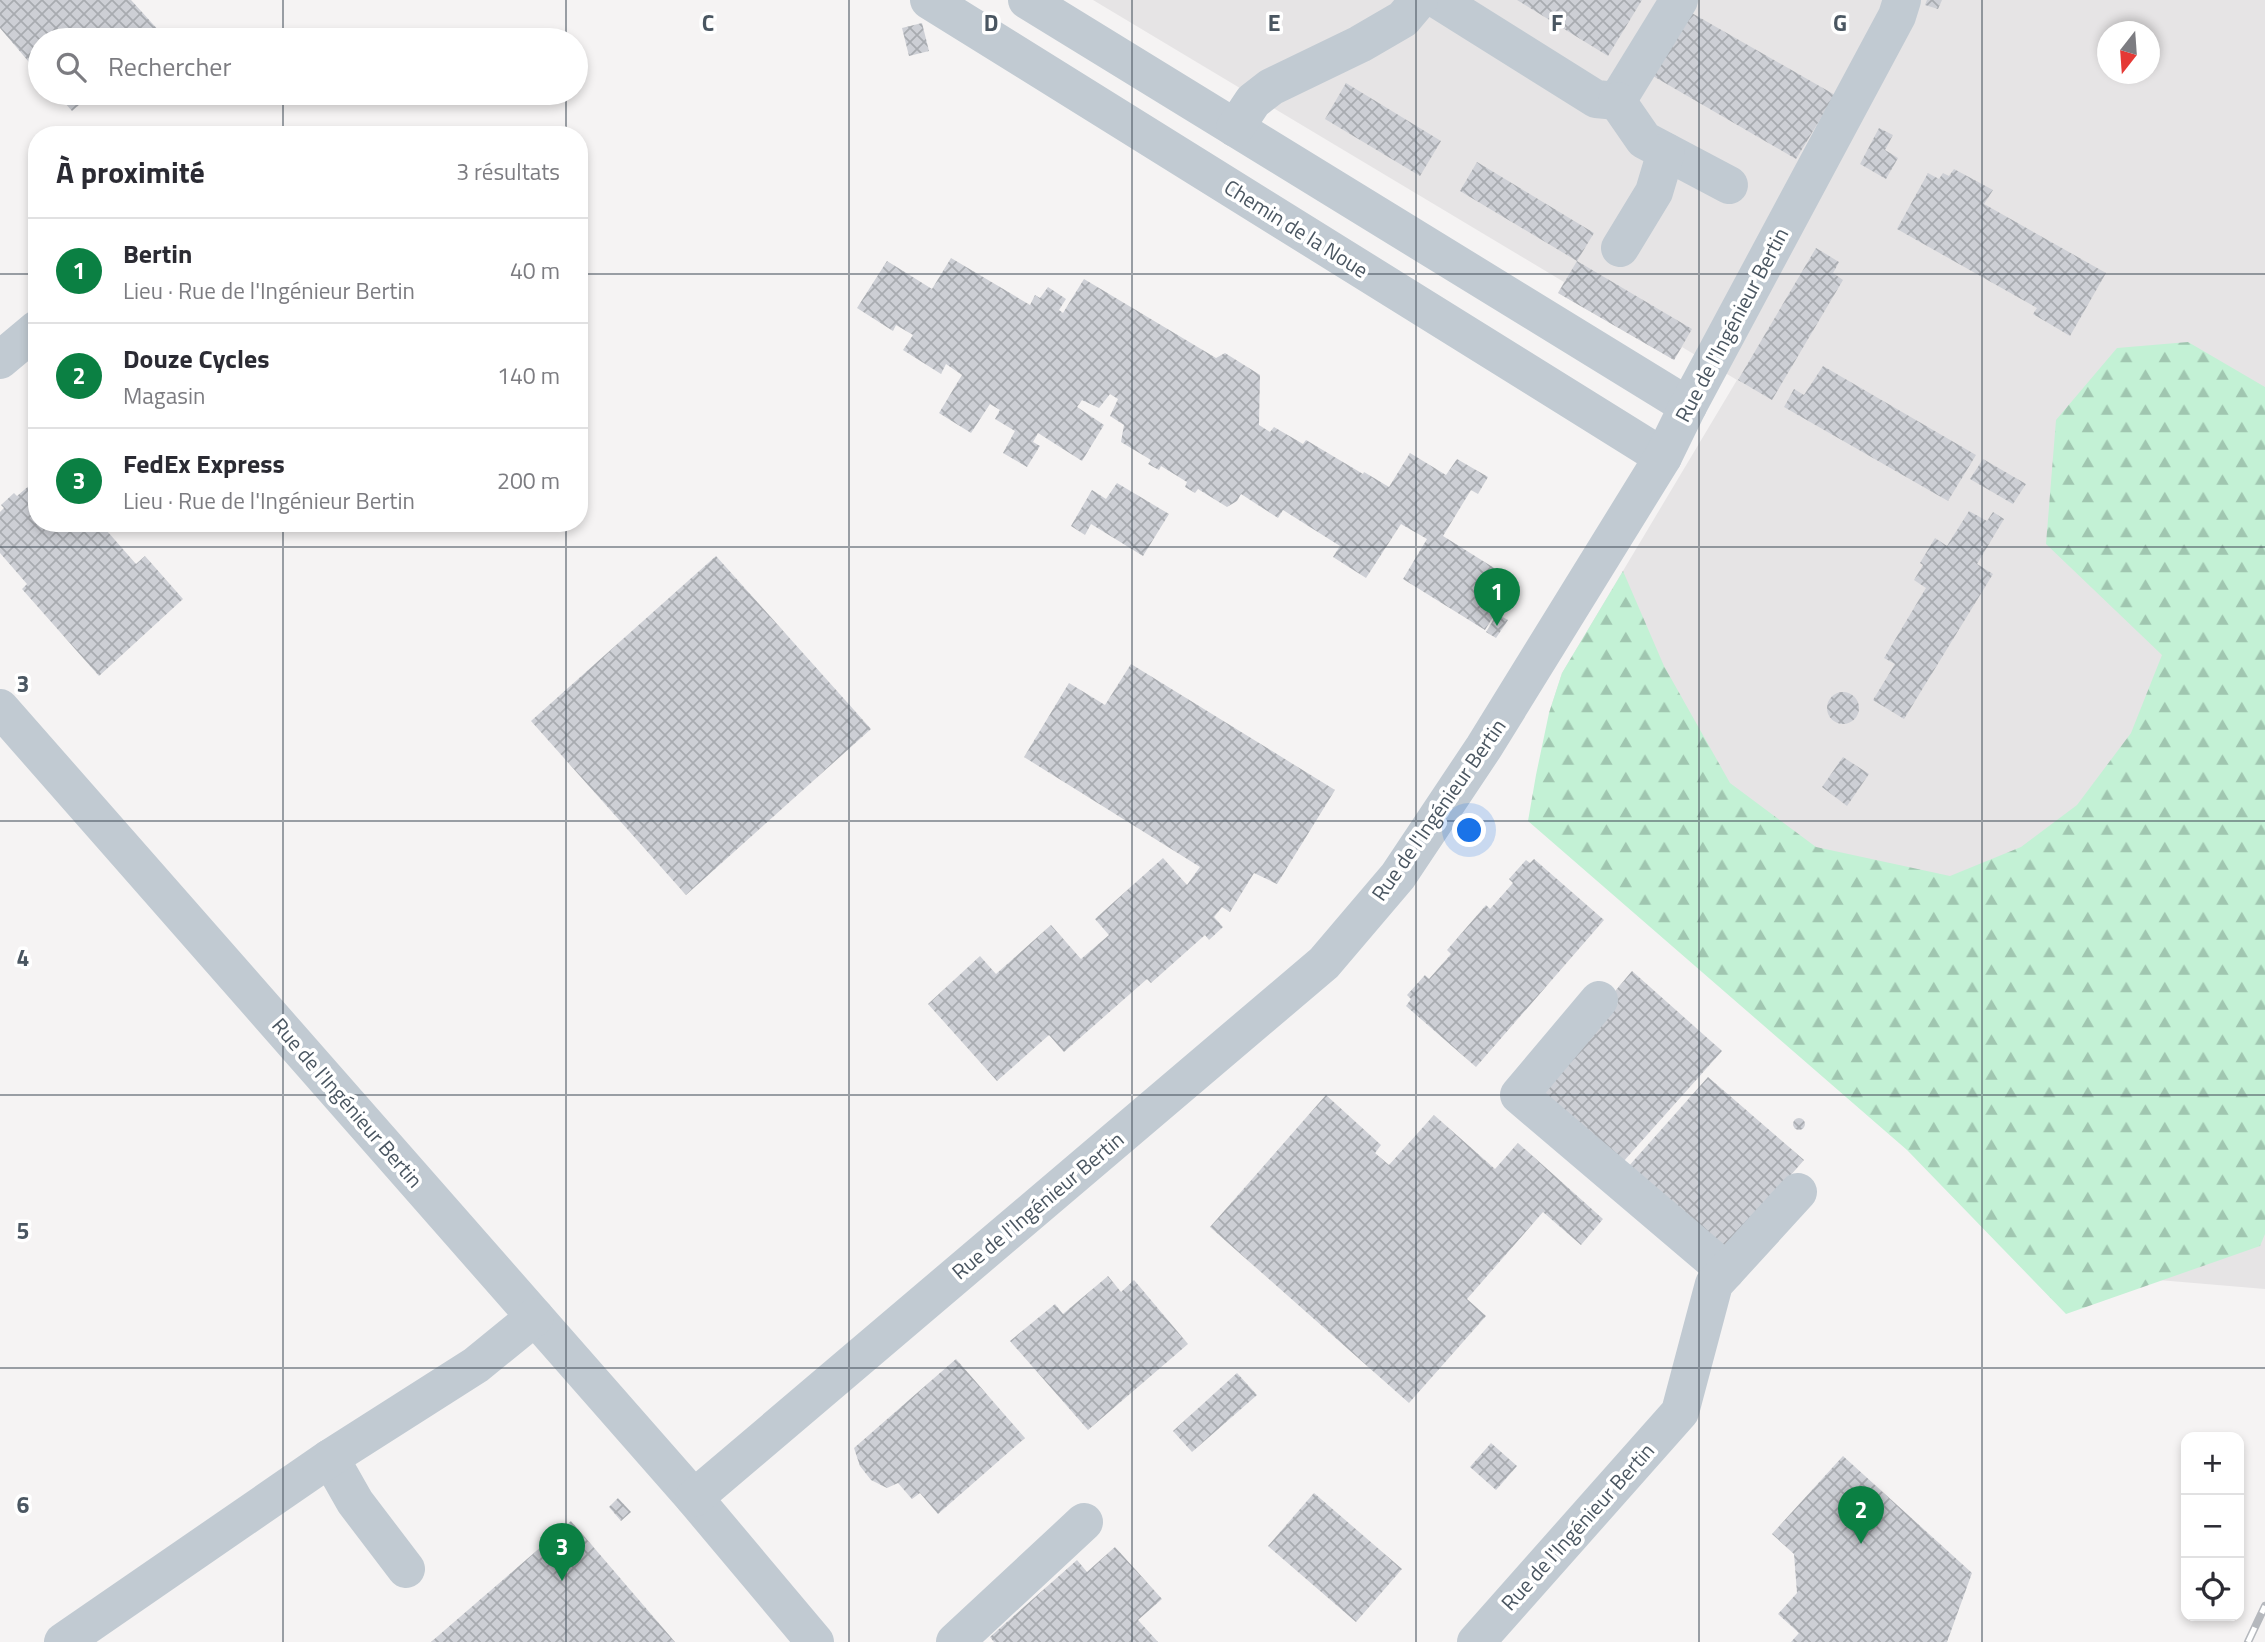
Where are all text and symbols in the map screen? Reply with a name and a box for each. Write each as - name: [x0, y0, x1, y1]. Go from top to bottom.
- text: C: [702, 5, 714, 40]
- text: D: [984, 5, 998, 40]
- text: E: [1268, 5, 1280, 40]
- text: F: [1551, 5, 1563, 40]
- text: G: [1833, 5, 1847, 40]
- north arrow: [2097, 21, 2160, 84]
- search box: [28, 28, 588, 105]
- text: Rechercher: [108, 47, 232, 86]
- icon: search: [52, 48, 90, 86]
- text: À proximité: [56, 149, 205, 195]
- text: 3 résultats: [456, 154, 560, 189]
- street label: Chemin de la Noue: [1218, 171, 1375, 285]
- street label: Rue de l'Ingénieur Bertin: [1666, 222, 1796, 427]
- text: Bertin: [123, 234, 192, 273]
- text: 1: [73, 253, 85, 288]
- text: 40 m: [510, 253, 560, 288]
- text: Lieu · Rue de l'Ingénieur Bertin: [123, 273, 415, 308]
- text: Douze Cycles: [123, 339, 270, 378]
- text: 2: [73, 358, 85, 393]
- text: 140 m: [497, 358, 560, 393]
- text: Magasin: [123, 378, 205, 413]
- text: FedEx Express: [123, 444, 285, 483]
- text: 3: [73, 463, 85, 498]
- text: 200 m: [497, 463, 560, 498]
- text: Lieu · Rue de l'Ingénieur Bertin: [123, 483, 415, 518]
- pin: 1: [1474, 568, 1520, 626]
- text: 3: [17, 666, 29, 701]
- street label: Rue de l'Ingénieur Bertin: [1363, 712, 1513, 907]
- your location: [1452, 813, 1486, 847]
- text: 4: [17, 940, 29, 975]
- street label: Rue de l'Ingénieur Bertin: [265, 1010, 431, 1194]
- street label: Rue de l'Ingénieur Bertin: [944, 1123, 1130, 1287]
- text: 5: [17, 1213, 29, 1248]
- map controls: [2181, 1432, 2244, 1621]
- button: +: [2181, 1432, 2244, 1495]
- street label: Rue de l'Ingénieur Bertin: [1493, 1435, 1661, 1617]
- pin: 2: [1838, 1486, 1884, 1544]
- text: 6: [17, 1487, 30, 1522]
- button: −: [2181, 1495, 2244, 1558]
- pin: 3: [539, 1523, 585, 1581]
- button: locate: [2181, 1558, 2244, 1621]

